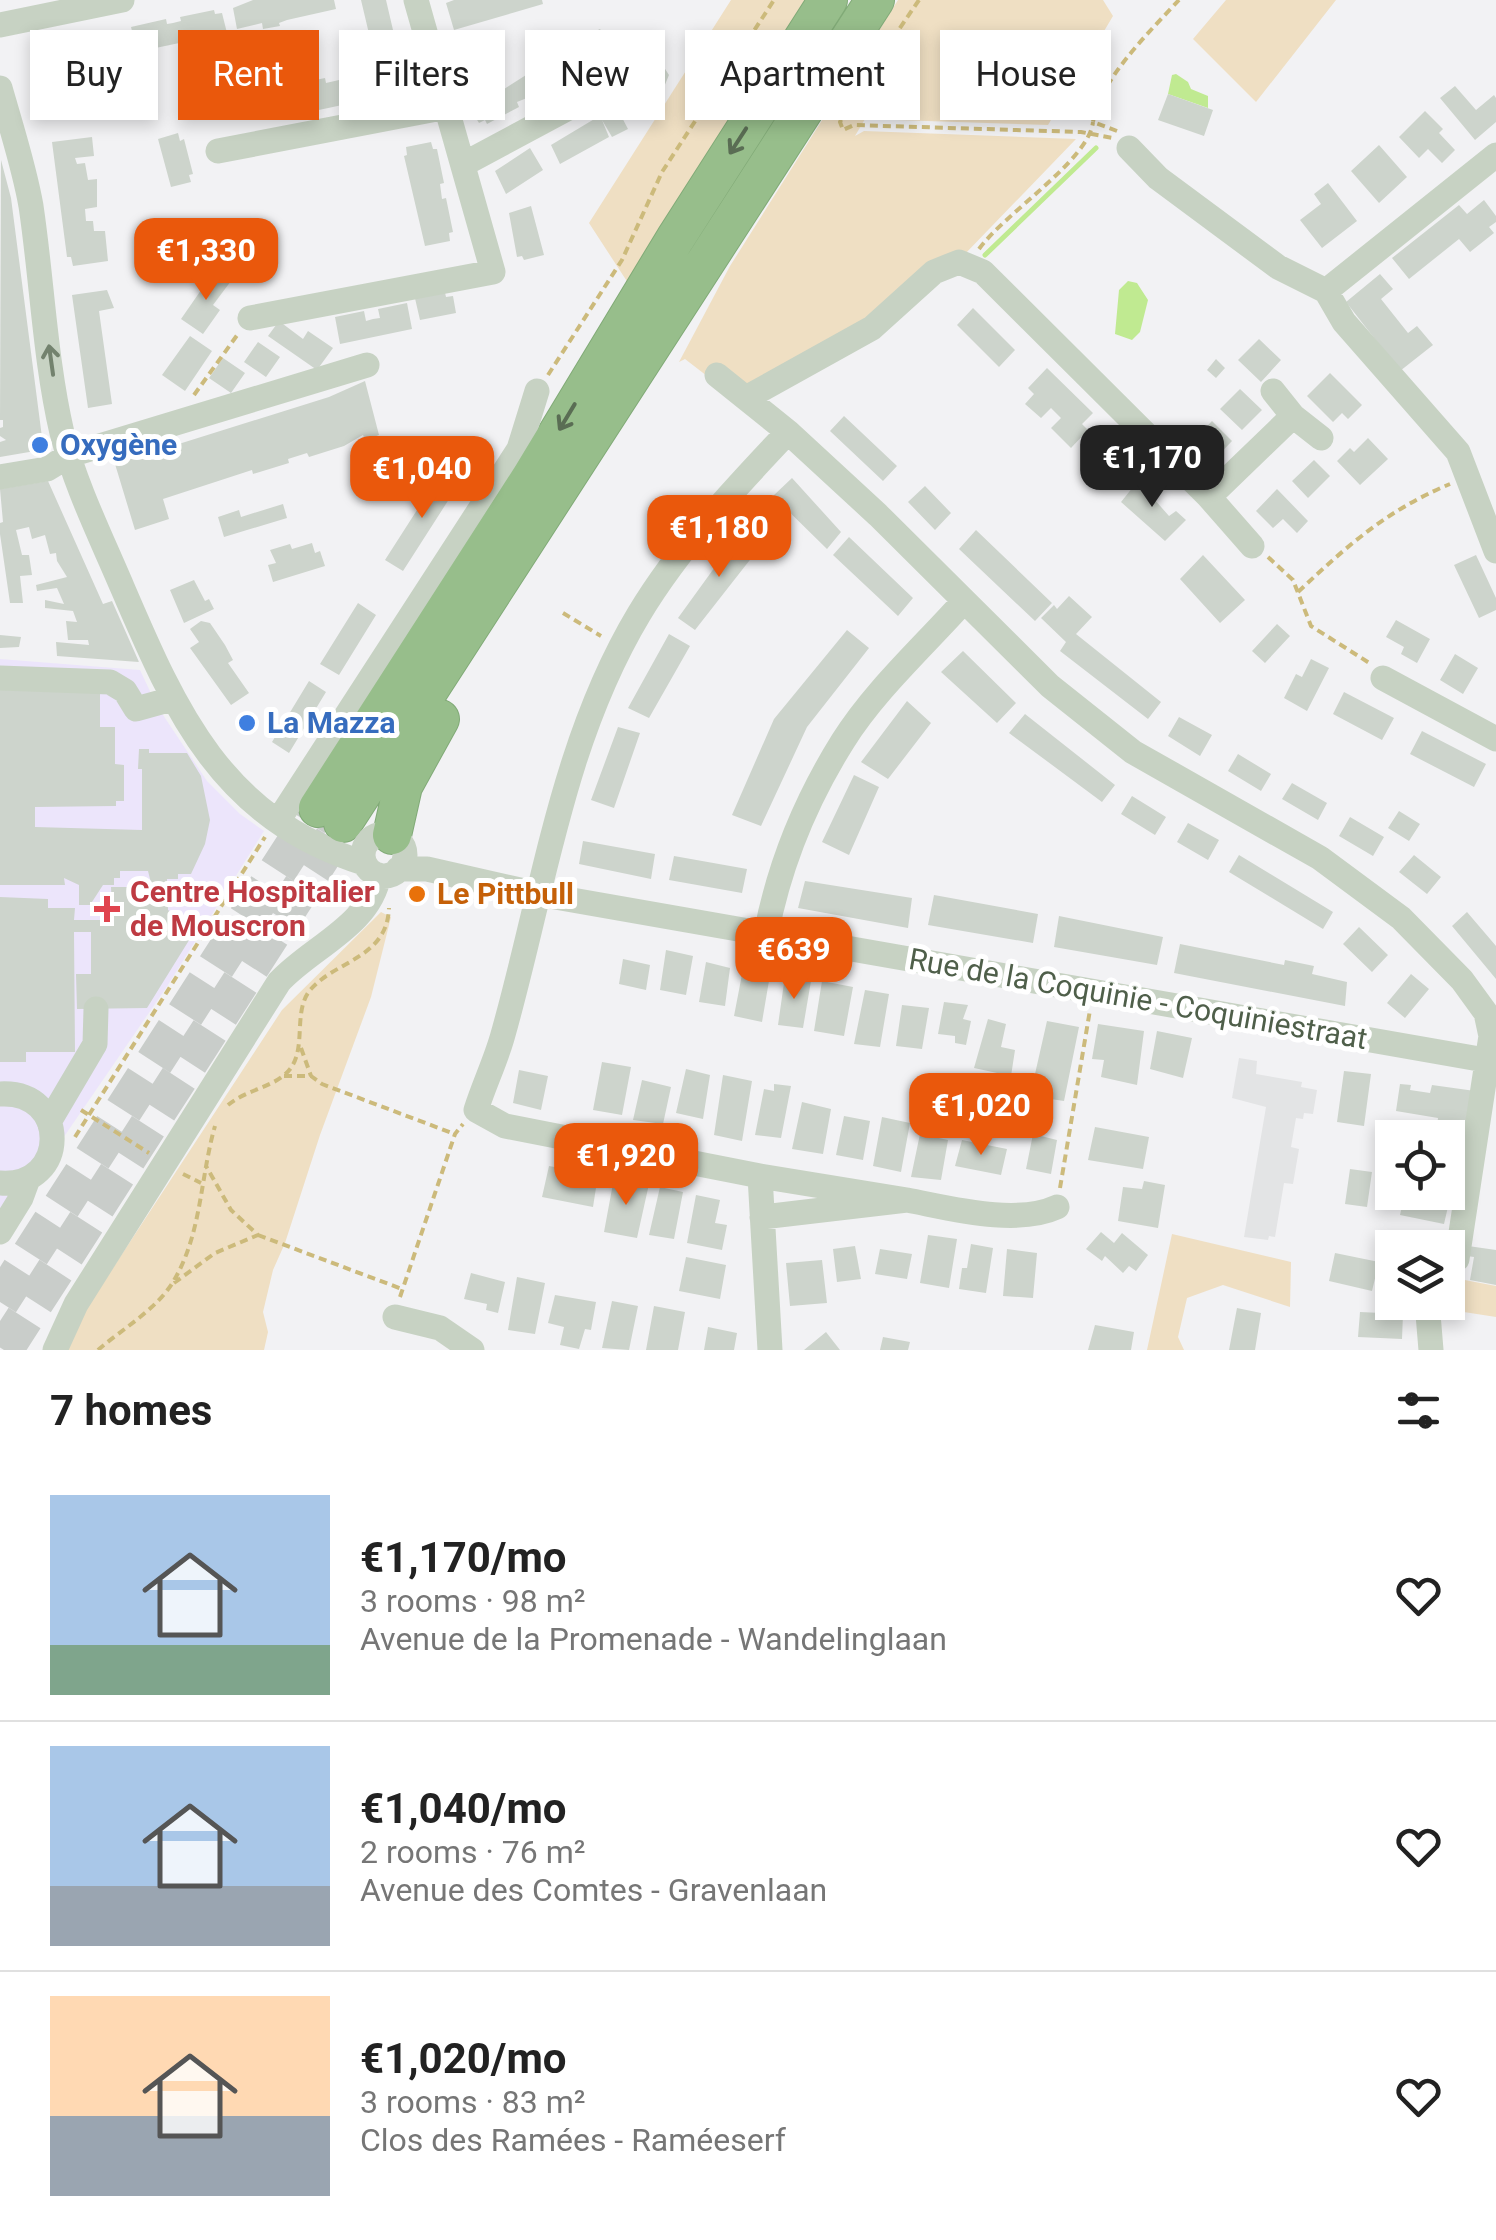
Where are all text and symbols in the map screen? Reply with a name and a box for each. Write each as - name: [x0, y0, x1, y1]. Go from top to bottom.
- chip: Buy: [30, 30, 158, 120]
- chip: Rent: [178, 30, 319, 120]
- chip: Filters: [339, 30, 505, 120]
- chip: New: [525, 30, 665, 120]
- chip: Apartment: [685, 30, 920, 120]
- chip: House: [940, 30, 1111, 120]
- one-way arrow: [727, 126, 748, 155]
- pin: €1,330: [125, 218, 287, 303]
- text: €1,330: [156, 231, 256, 269]
- one-way arrow: [42, 344, 60, 377]
- one-way arrow: [557, 402, 577, 431]
- pin: €1,170: [1071, 425, 1233, 510]
- place label: Oxygène: [60, 427, 177, 462]
- marker: Oxygène: [29, 434, 51, 456]
- pin: €1,040: [341, 436, 503, 521]
- text: €1,170: [1102, 438, 1202, 476]
- text: €1,040: [372, 449, 472, 487]
- pin: €1,180: [638, 495, 800, 580]
- text: €1,180: [669, 508, 769, 546]
- place label: La Mazza: [267, 705, 396, 740]
- marker: La Mazza: [236, 712, 258, 734]
- place label: Centre Hospitalier de Mouscron: [130, 874, 375, 943]
- place label: Le Pittbull: [437, 876, 574, 911]
- marker: Le Pittbull: [406, 883, 428, 905]
- marker: Centre Hospitalier de Mouscron: [94, 896, 120, 922]
- pin: €639: [735, 917, 853, 1002]
- text: €639: [757, 930, 831, 968]
- street label: Rue de la Coquinie - Coquiniestraat: [906, 941, 1370, 1056]
- pin: €1,020: [900, 1073, 1062, 1158]
- text: €1,020: [931, 1086, 1031, 1124]
- map controls: [1375, 1120, 1465, 1320]
- button: locate: [1375, 1120, 1465, 1210]
- pin: €1,920: [545, 1123, 707, 1208]
- text: €1,920: [576, 1136, 676, 1174]
- button: layers: [1375, 1230, 1465, 1320]
- icon: filters: [1391, 1383, 1446, 1438]
- text: 7 homes: [50, 1386, 212, 1435]
- text: €1,170/mo: [360, 1533, 567, 1582]
- icon: home: [130, 1535, 250, 1655]
- icon: heart: [1391, 1568, 1446, 1623]
- text: 3 rooms · 98 m²: [360, 1582, 585, 1620]
- text: Avenue de la Promenade - Wandelinglaan: [360, 1620, 947, 1658]
- text: €1,040/mo: [360, 1784, 567, 1833]
- icon: home: [130, 1786, 250, 1906]
- icon: heart: [1391, 1819, 1446, 1874]
- text: 2 rooms · 76 m²: [360, 1833, 585, 1871]
- text: Avenue des Comtes - Gravenlaan: [360, 1871, 827, 1909]
- text: €1,020/mo: [360, 2034, 567, 2083]
- icon: home: [130, 2036, 250, 2156]
- icon: heart: [1391, 2069, 1446, 2124]
- text: 3 rooms · 83 m²: [360, 2083, 585, 2121]
- text: Clos des Ramées - Raméeserf: [360, 2121, 786, 2159]

